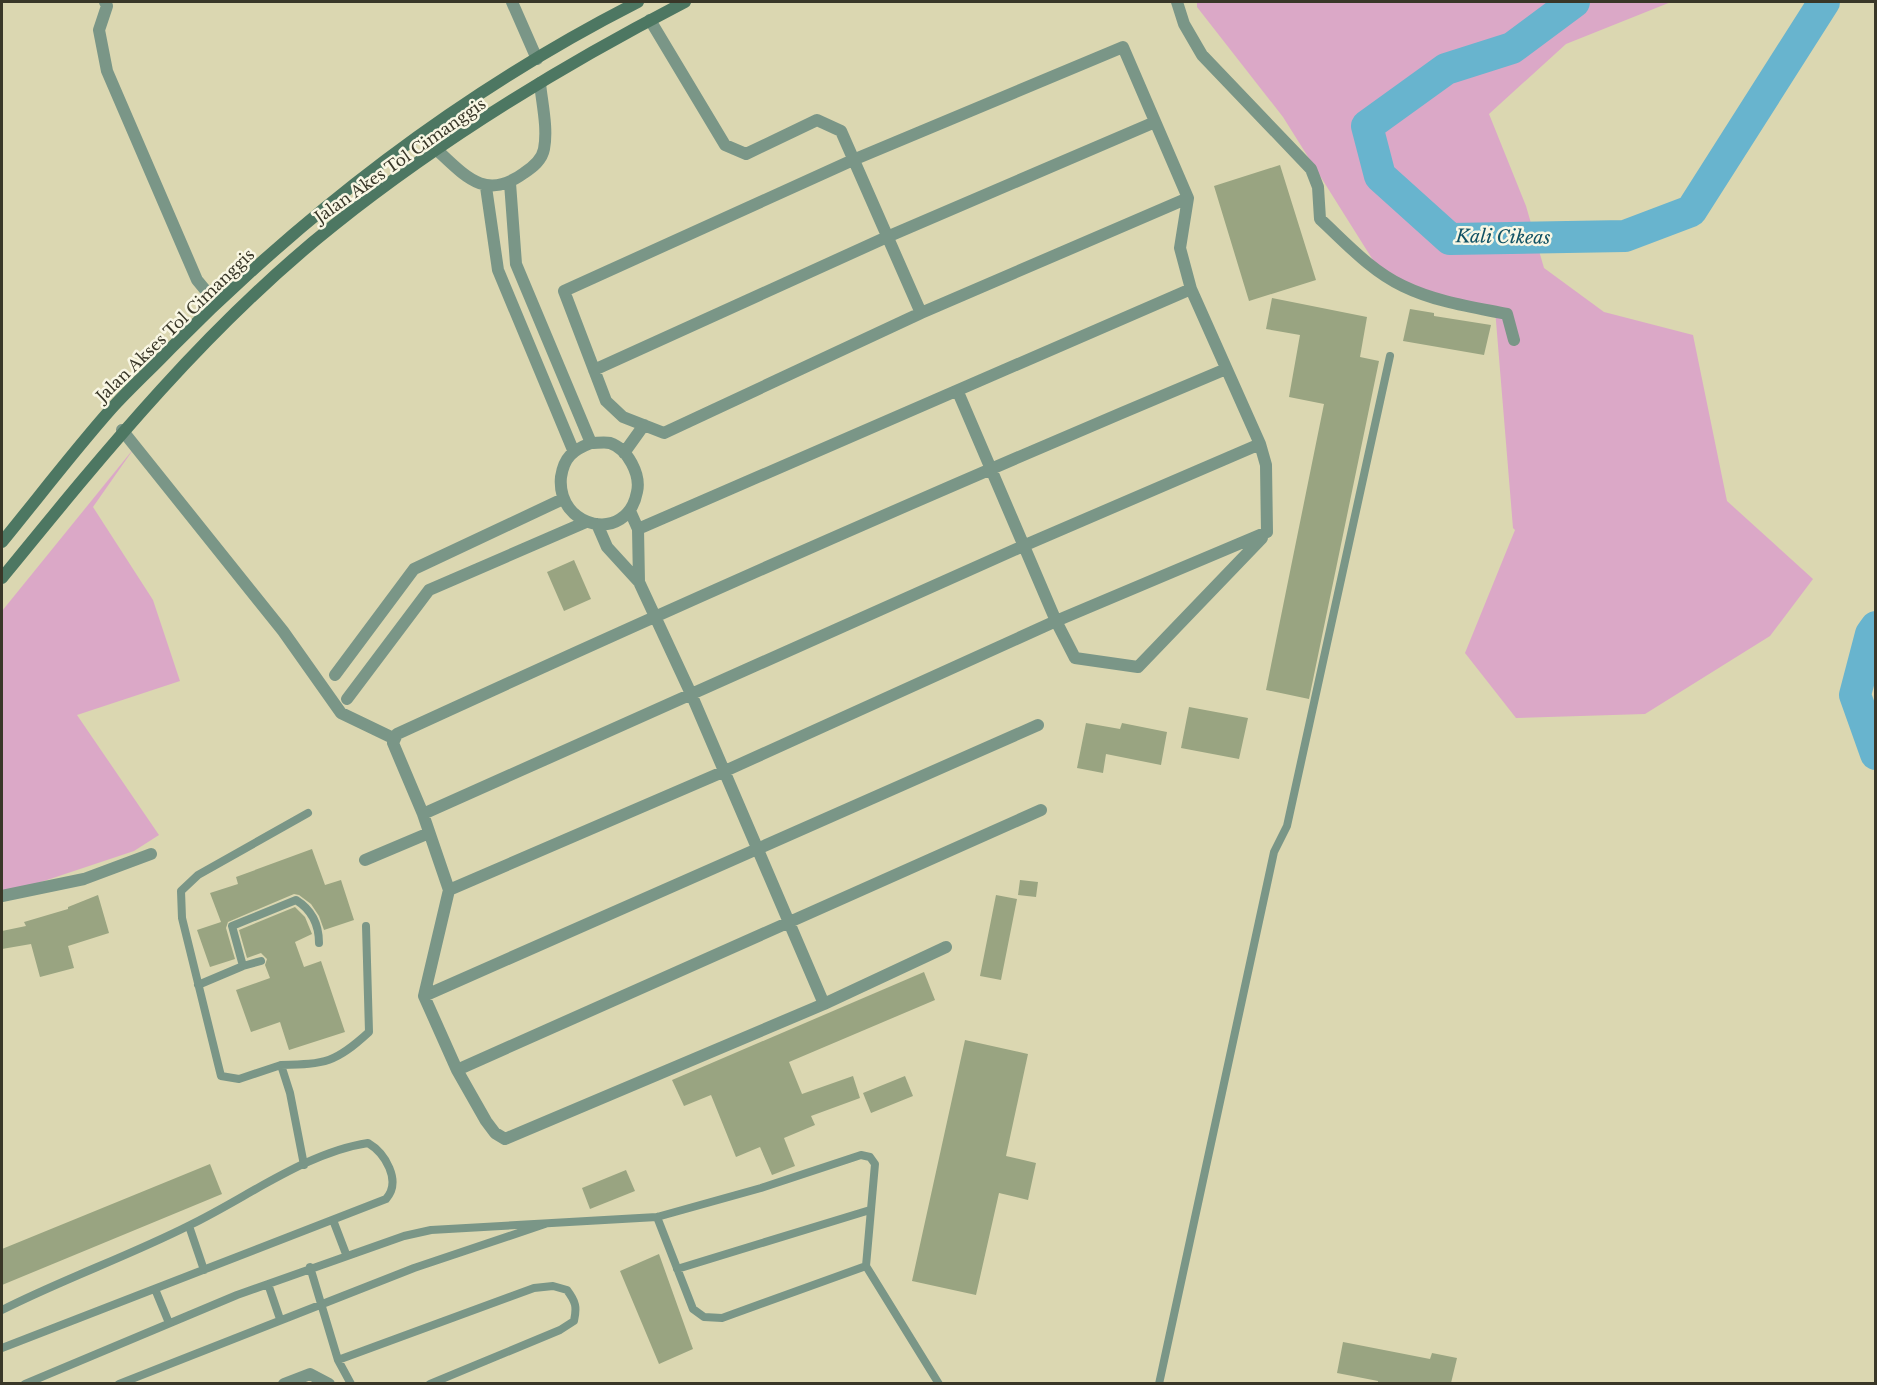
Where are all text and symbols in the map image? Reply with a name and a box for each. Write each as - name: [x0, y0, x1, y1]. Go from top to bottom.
- street label: Jalan Akes Tol Cimanggis: [309, 93, 489, 228]
- water label: Kali Cikeas: [1454, 225, 1551, 249]
- street label: Jalan Akses Tol Cimanggis: [90, 244, 258, 407]

